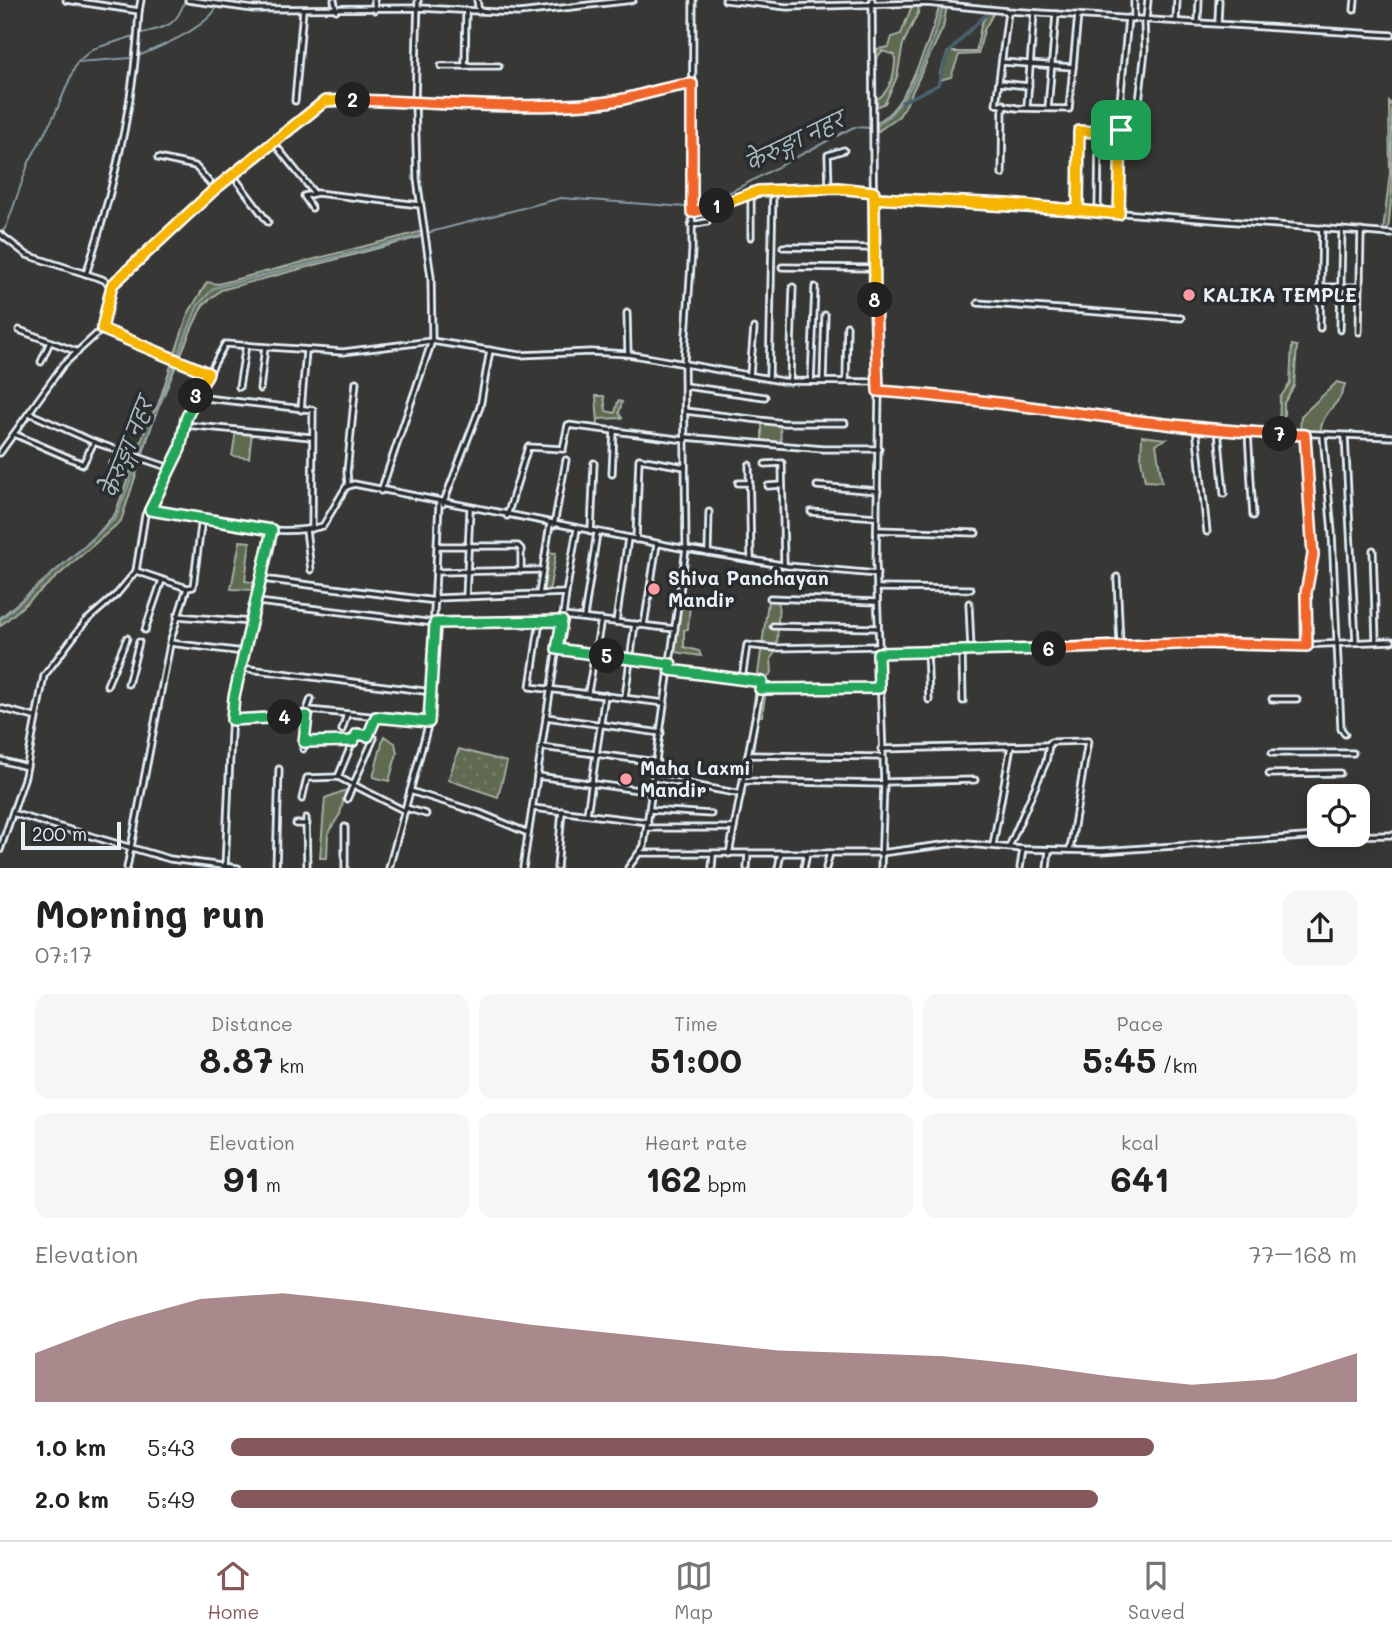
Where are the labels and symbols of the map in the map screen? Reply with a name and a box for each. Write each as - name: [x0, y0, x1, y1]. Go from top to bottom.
- pin: 2: [336, 82, 370, 118]
- water label: केरुङ्गा नहर: [739, 100, 855, 180]
- pin: [1091, 100, 1151, 160]
- pin: 1: [700, 188, 734, 224]
- pin: 8: [858, 282, 892, 318]
- place label: KALIKA TEMPLE: [1203, 282, 1357, 307]
- marker: KALIKA TEMPLE: [1181, 287, 1197, 303]
- pin: 3: [178, 378, 214, 414]
- water label: केेरुङ्गा नहर: [93, 388, 164, 502]
- pin: 7: [1262, 416, 1298, 452]
- place label: Shiva Panchayan Mandir: [668, 565, 829, 612]
- marker: Shiva Panchayan Mandir: [646, 581, 662, 597]
- pin: 6: [1032, 632, 1066, 666]
- pin: 5: [590, 638, 624, 674]
- pin: 4: [268, 700, 302, 734]
- place label: Maha Laxmi Mandir: [640, 755, 751, 802]
- marker: Maha Laxmi Mandir: [618, 771, 634, 787]
- scale bar: [21, 819, 121, 851]

